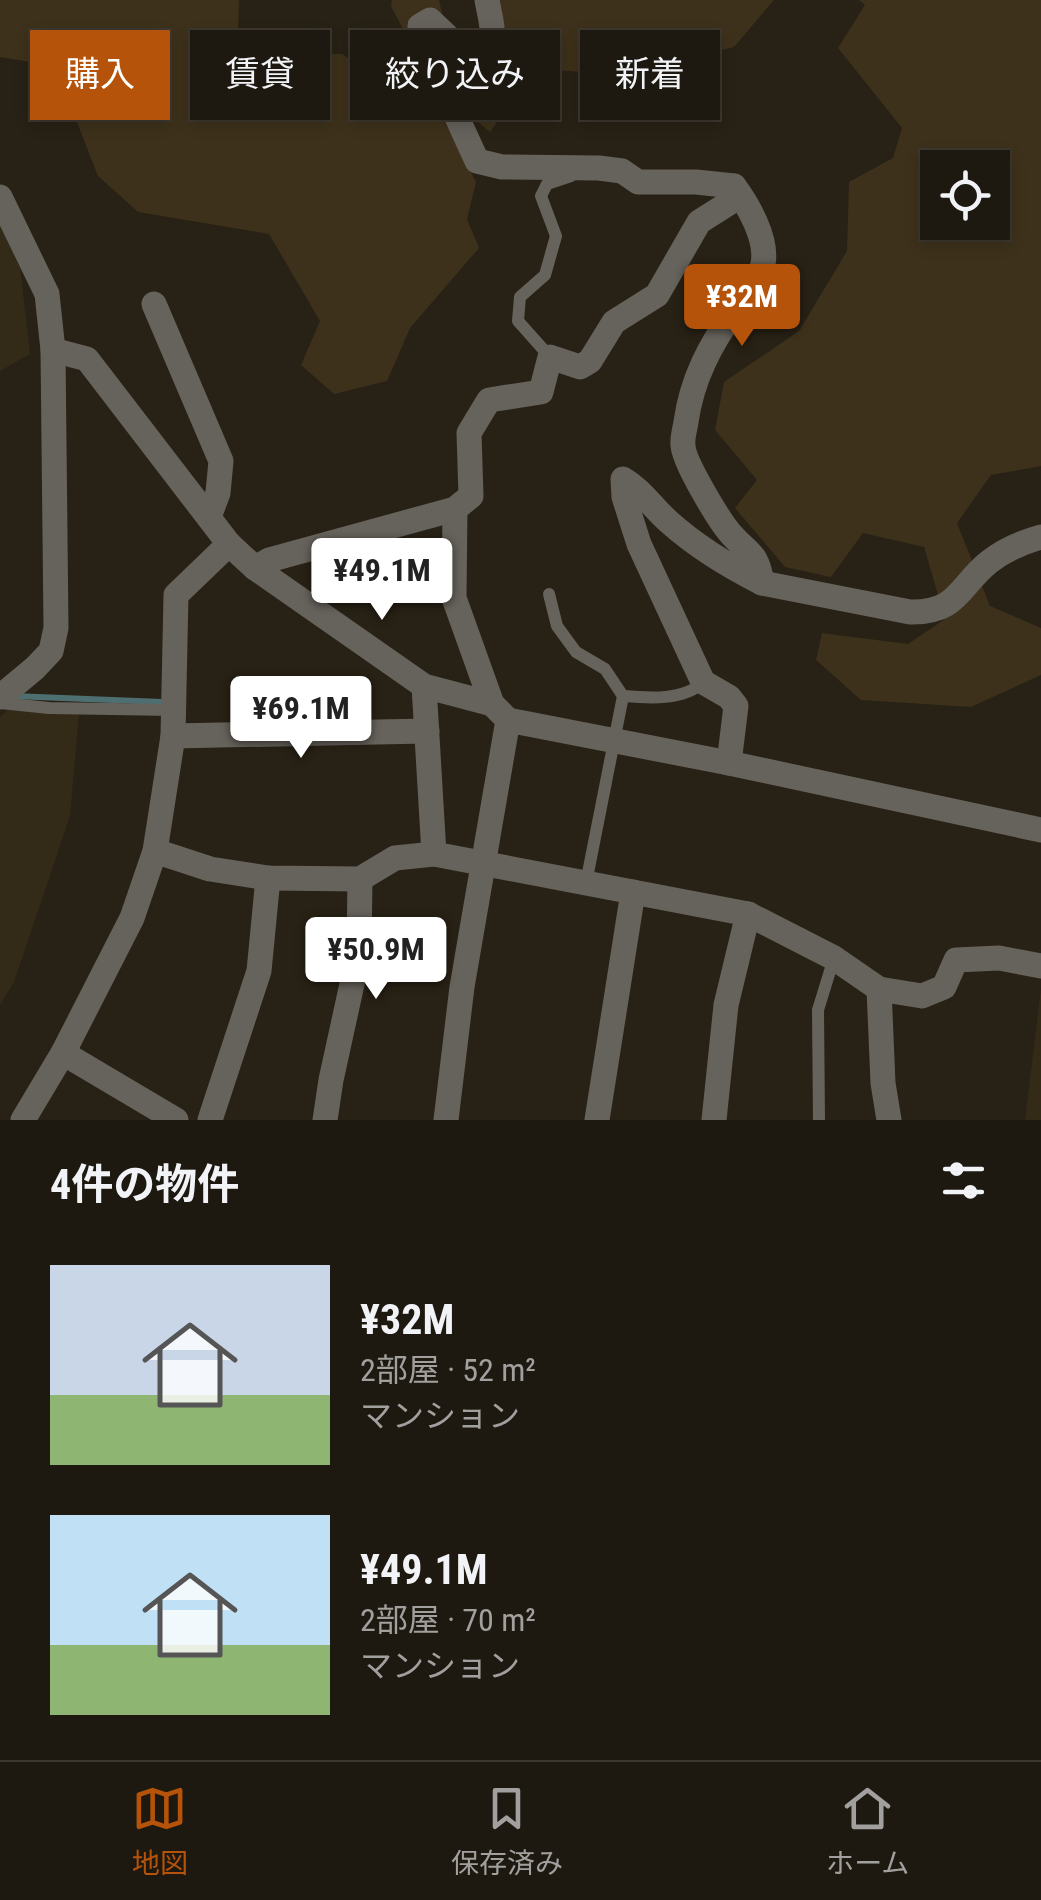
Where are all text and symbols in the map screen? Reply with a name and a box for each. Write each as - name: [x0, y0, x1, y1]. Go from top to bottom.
- chip: 購入: [30, 30, 170, 120]
- chip: 賃貸: [190, 30, 330, 120]
- chip: 絞り込み: [350, 30, 560, 120]
- chip: 新着: [580, 30, 720, 120]
- map controls: [920, 150, 1010, 240]
- button: locate: [920, 150, 1010, 240]
- pin: ¥32M: [683, 264, 801, 349]
- text: ¥32M: [706, 277, 778, 315]
- pin: ¥49.1M: [301, 538, 463, 623]
- text: ¥49.1M: [333, 551, 431, 589]
- pin: ¥69.1M: [220, 676, 382, 761]
- text: ¥69.1M: [252, 689, 350, 727]
- pin: ¥50.9M: [295, 917, 457, 1002]
- text: ¥50.9M: [327, 930, 425, 968]
- icon: filters: [936, 1153, 991, 1208]
- text: 4件の物件: [50, 1160, 239, 1209]
- text: ¥32M: [360, 1295, 454, 1344]
- icon: home: [130, 1305, 250, 1425]
- text: 2部屋 · 52 m²: [360, 1351, 536, 1389]
- text: マンション: [360, 1397, 520, 1435]
- text: ¥49.1M: [360, 1545, 488, 1594]
- icon: home: [130, 1555, 250, 1675]
- text: 2部屋 · 70 m²: [360, 1601, 536, 1639]
- text: マンション: [360, 1647, 520, 1685]
- tab: 地図: [132, 1781, 188, 1881]
- tab: 保存済み: [451, 1781, 563, 1881]
- tab: ホーム: [826, 1781, 909, 1881]

